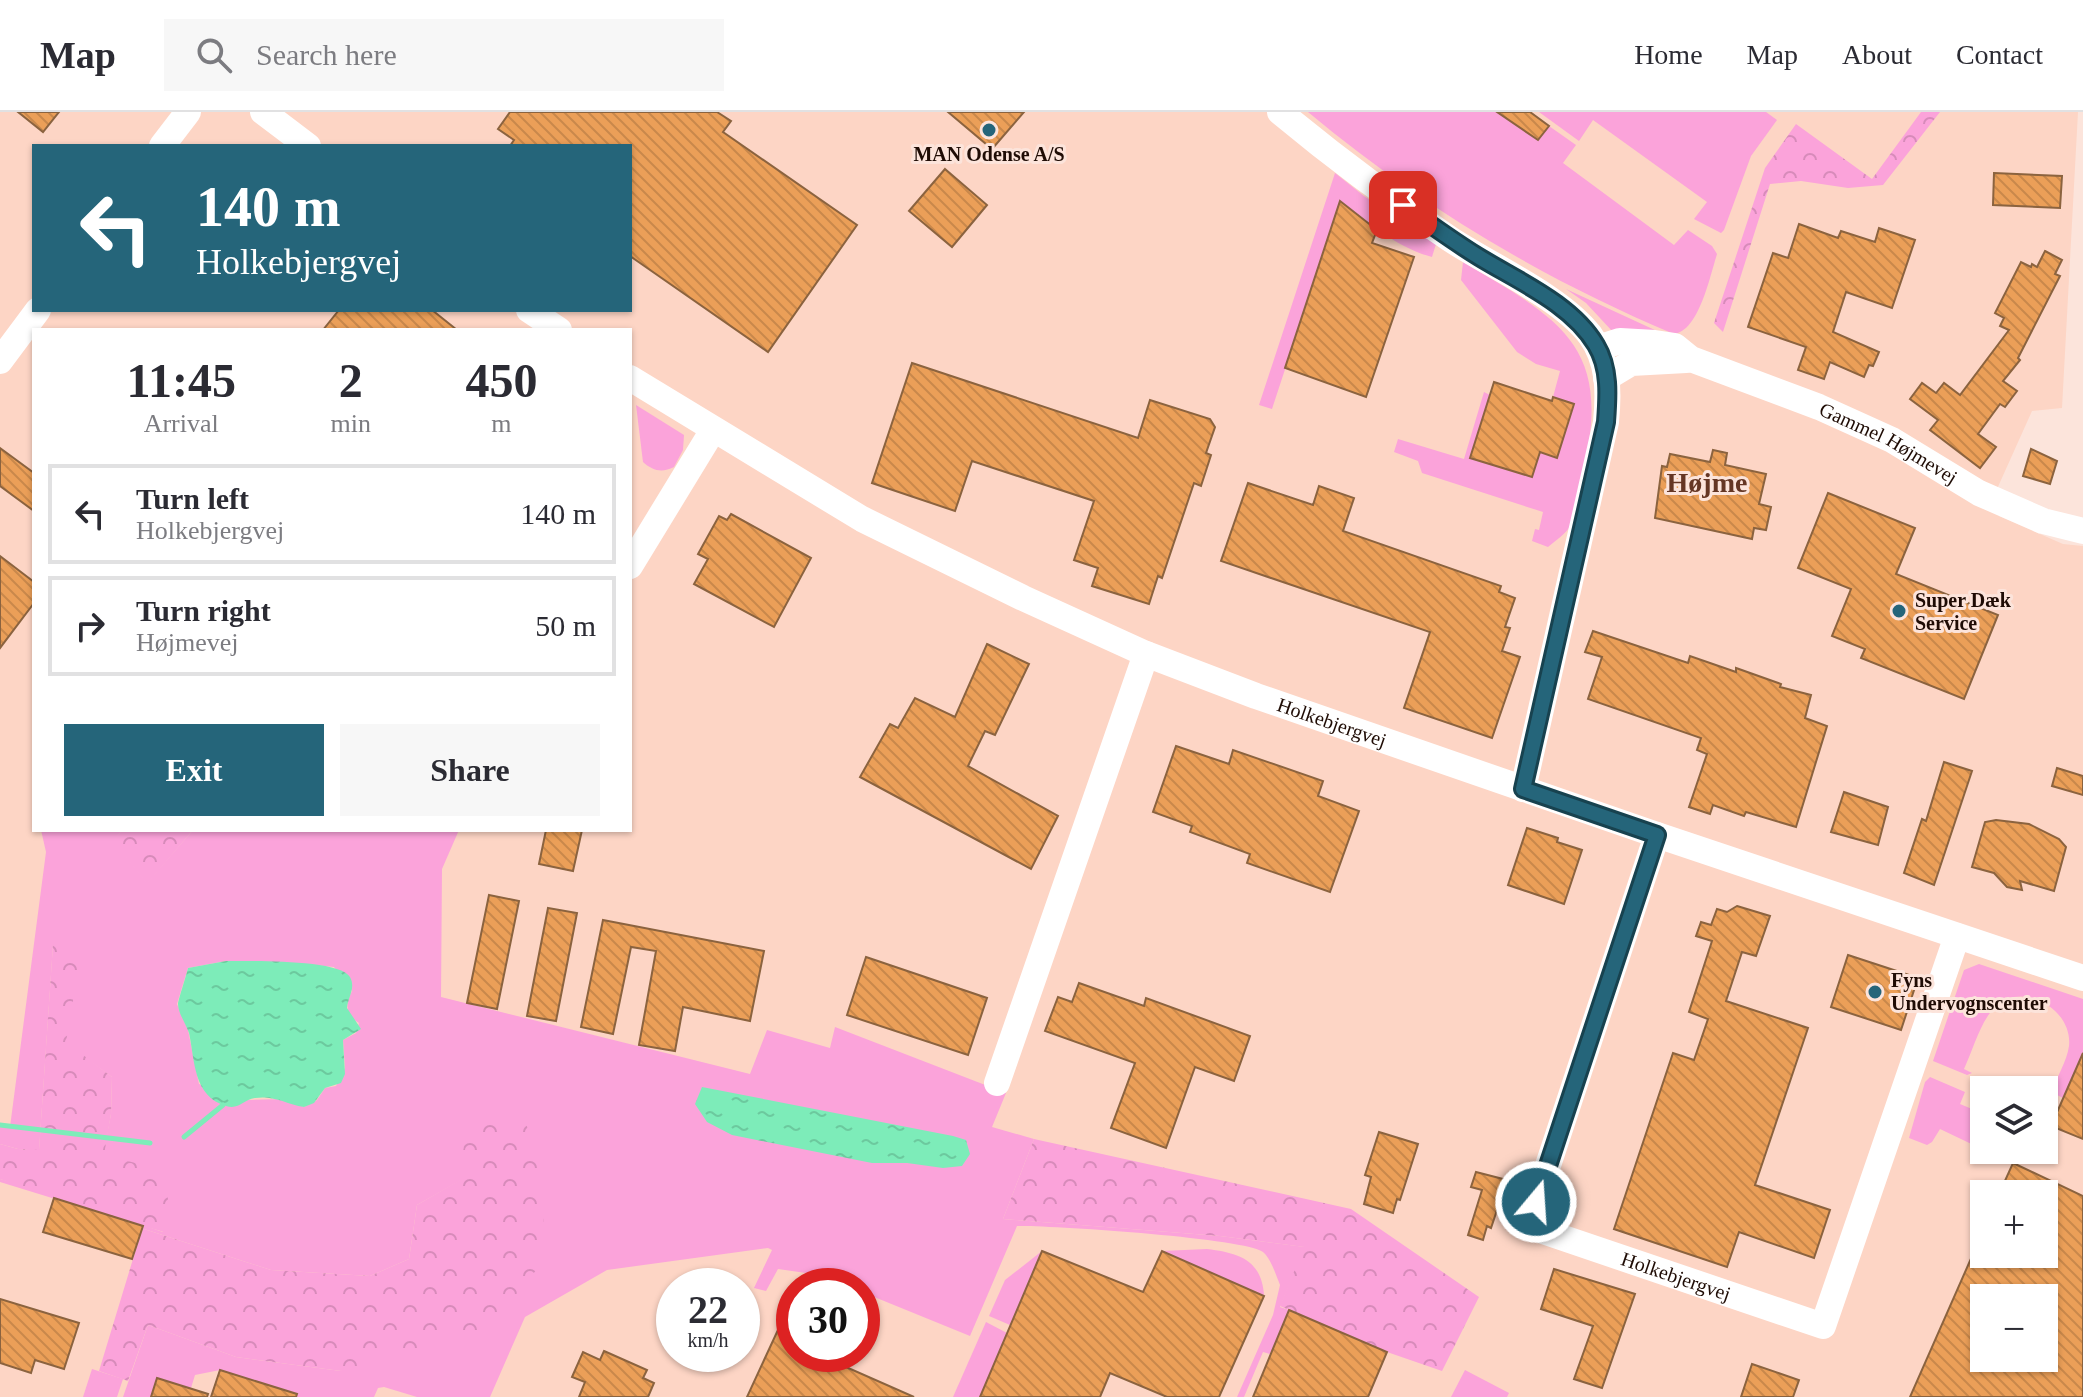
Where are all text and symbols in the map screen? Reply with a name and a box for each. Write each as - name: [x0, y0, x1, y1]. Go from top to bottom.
- search box: [164, 19, 724, 91]
- icon: search: [192, 33, 236, 77]
- text: Map: [40, 34, 116, 76]
- text: Search here: [256, 38, 397, 71]
- text: Home: [1634, 39, 1703, 70]
- text: Map: [1747, 39, 1798, 70]
- text: About: [1842, 39, 1912, 70]
- text: Contact: [1956, 39, 2043, 70]
- marker: MAN Odense A/S: [980, 121, 998, 139]
- place label: MAN Odense A/S: [913, 143, 1065, 165]
- pin: [1369, 171, 1437, 239]
- icon: left: [64, 176, 168, 280]
- text: 140 m: [196, 176, 341, 238]
- icon: arrive: [1381, 183, 1425, 227]
- text: Holkebjergvej: [196, 242, 401, 282]
- text: 11:45: [127, 354, 236, 407]
- text: 2: [339, 354, 363, 407]
- text: 450: [465, 354, 537, 407]
- street label: Gammel Højmevej: [1816, 398, 1961, 489]
- text: Arrival: [144, 409, 219, 438]
- text: min: [330, 409, 371, 438]
- text: m: [491, 409, 512, 438]
- district label: Højme: [1667, 467, 1747, 498]
- text: Turn left: [136, 482, 249, 515]
- icon: left: [68, 492, 112, 536]
- text: 140 m: [520, 497, 596, 530]
- text: Holkebjergvej: [136, 516, 284, 545]
- place label: Super Dæk Service: [1915, 589, 2012, 634]
- text: Turn right: [136, 594, 271, 627]
- marker: Super Dæk Service: [1890, 602, 1908, 620]
- icon: right: [68, 604, 112, 648]
- text: 50 m: [535, 609, 596, 642]
- text: Højmevej: [136, 628, 239, 657]
- street label: Holkebjergvej: [1274, 693, 1389, 752]
- button: Exit: [64, 724, 324, 816]
- button: Share: [340, 724, 600, 816]
- place label: Fyns Undervognscenter: [1891, 969, 2048, 1015]
- marker: Fyns Undervognscenter: [1866, 983, 1884, 1001]
- map controls: [1970, 1076, 2058, 1372]
- button: layers: [1970, 1076, 2058, 1164]
- position arrow: [1494, 1160, 1578, 1244]
- button: +: [1970, 1180, 2058, 1268]
- street label: Holkebjergvej: [1618, 1247, 1734, 1306]
- speed limit sign: 30: [776, 1268, 880, 1372]
- button: −: [1970, 1284, 2058, 1372]
- text: 22: [688, 1287, 728, 1332]
- text: km/h: [687, 1329, 729, 1351]

